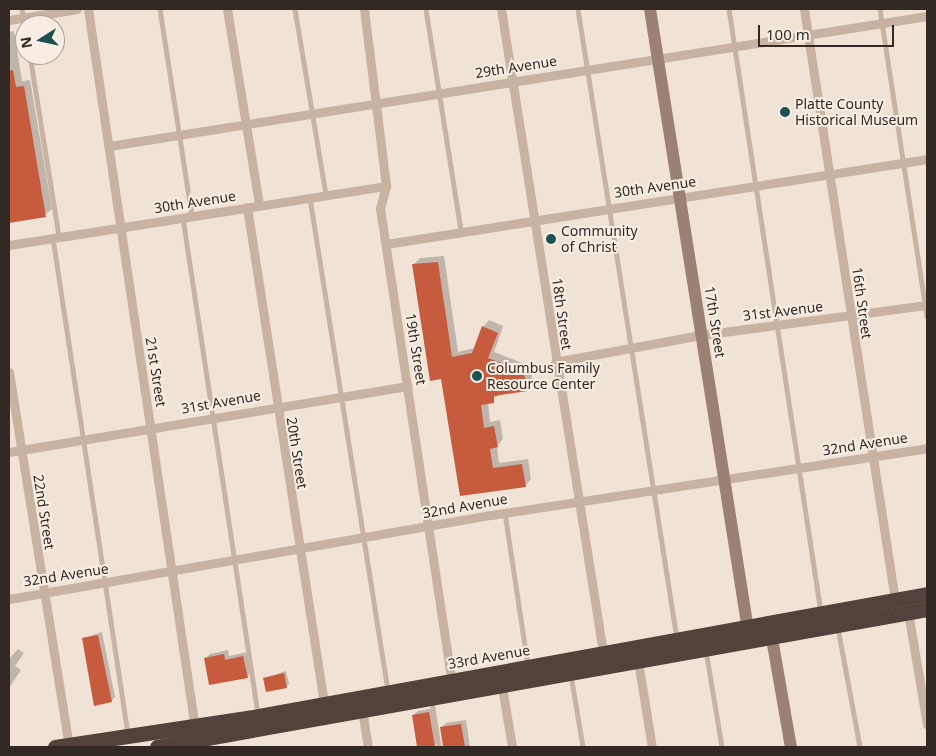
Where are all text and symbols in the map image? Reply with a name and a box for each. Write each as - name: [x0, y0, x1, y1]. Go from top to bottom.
- north arrow: [15, 15, 65, 65]
- scale bar: [761, 15, 897, 47]
- text: 100 m: [766, 24, 810, 44]
- text: N: [15, 35, 36, 50]
- street label: 29th Avenue: [474, 52, 558, 82]
- place label: Platte County Historical Museum: [795, 96, 918, 128]
- marker: Platte County Historical Museum: [779, 106, 791, 118]
- street label: 30th Avenue: [613, 173, 697, 201]
- street label: 30th Avenue: [153, 187, 237, 217]
- place label: Community of Christ: [561, 223, 638, 256]
- marker: Community of Christ: [545, 233, 557, 245]
- street label: 16th Street: [849, 266, 875, 340]
- street label: 18th Street: [549, 277, 575, 351]
- street label: 17th Street: [701, 285, 729, 359]
- street label: 31st Avenue: [742, 298, 824, 324]
- street label: 19th Street: [402, 312, 430, 386]
- street label: 21st Street: [142, 336, 170, 408]
- place label: Columbus Family Resource Center: [487, 360, 600, 392]
- marker: Columbus Family Resource Center: [471, 370, 483, 382]
- street label: 31st Avenue: [180, 387, 262, 417]
- street label: 20th Street: [283, 416, 311, 490]
- street label: 32nd Avenue: [821, 429, 909, 459]
- street label: 22nd Street: [30, 473, 58, 551]
- street label: 32nd Avenue: [421, 490, 509, 522]
- street label: 32nd Avenue: [22, 560, 110, 590]
- street label: 33rd Avenue: [447, 642, 531, 672]

